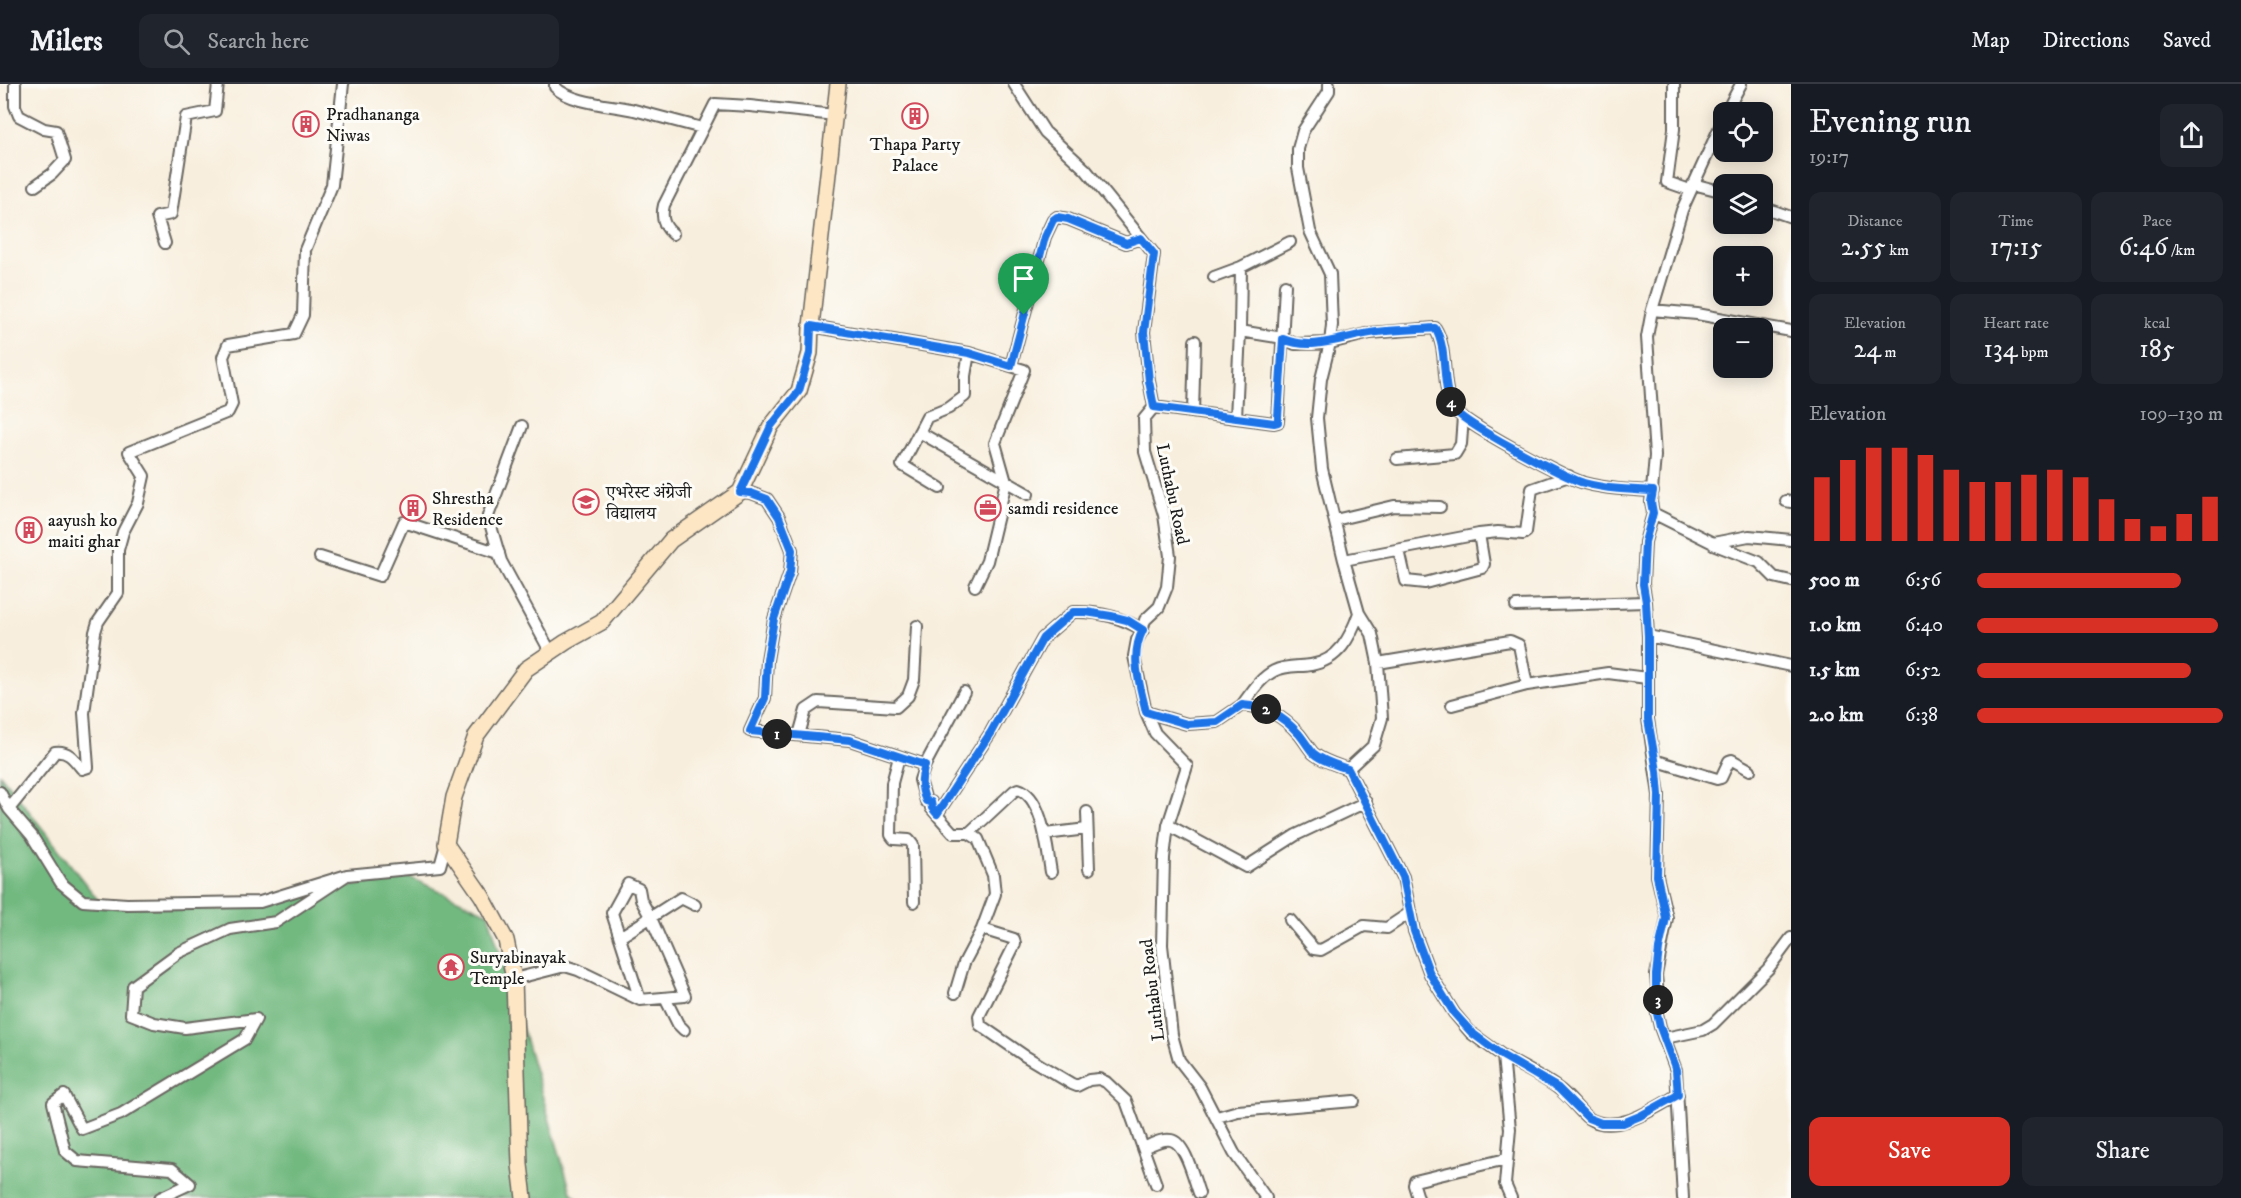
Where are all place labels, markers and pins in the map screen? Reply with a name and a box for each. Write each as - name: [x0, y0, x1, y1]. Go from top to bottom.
- building icon: Thapa Party Palace: [900, 101, 930, 131]
- place label: Pradhananga Niwas: [326, 104, 420, 147]
- building icon: Pradhananga Niwas: [291, 109, 321, 139]
- place label: Thapa Party Palace: [870, 134, 961, 177]
- pin: [998, 253, 1049, 315]
- pin: 4: [1436, 387, 1466, 417]
- place label: एभरेस्ट अंग्रेजी विद्यालय: [605, 482, 693, 525]
- school or university icon: एभरेस्ट अंग्रेजी विद्यालय: [571, 487, 601, 517]
- place label: Shrestha Residence: [432, 488, 503, 531]
- building icon: Shrestha Residence: [398, 493, 428, 523]
- office icon: samdi residence: [973, 493, 1003, 523]
- place label: samdi residence: [1008, 498, 1118, 520]
- place label: aayush ko maiti ghar: [48, 510, 121, 553]
- building icon: aayush ko maiti ghar: [14, 515, 44, 545]
- pin: 2: [1251, 694, 1281, 724]
- pin: 1: [762, 719, 792, 749]
- place label: Suryabinayak Temple: [470, 947, 566, 990]
- temple icon: Suryabinayak Temple: [436, 952, 466, 982]
- pin: 3: [1643, 985, 1673, 1015]

